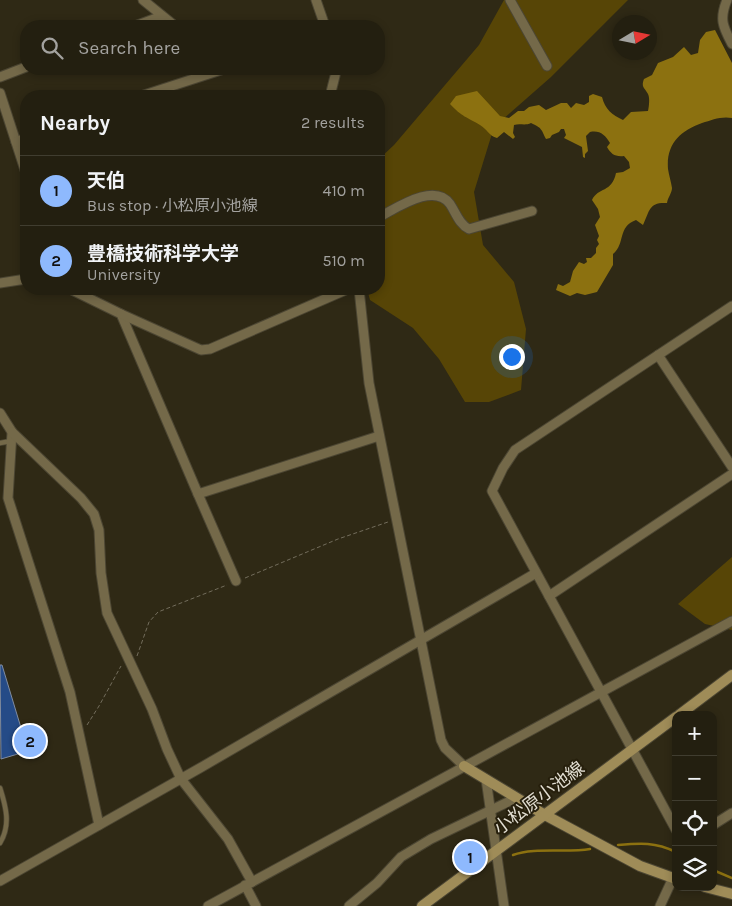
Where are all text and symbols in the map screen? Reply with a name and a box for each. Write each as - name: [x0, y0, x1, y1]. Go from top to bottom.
- north arrow: [612, 15, 657, 60]
- search box: [20, 20, 385, 75]
- icon: search: [38, 34, 66, 62]
- text: Search here: [78, 37, 180, 59]
- text: Nearby: [40, 111, 110, 135]
- text: 2 results: [301, 113, 365, 132]
- text: 天伯: [87, 170, 125, 192]
- text: 1: [53, 181, 59, 200]
- text: 410 m: [323, 181, 365, 200]
- text: Bus stop · 小松原小池線: [87, 196, 258, 215]
- text: 豊橋技術科学大学: [87, 243, 239, 265]
- text: 2: [51, 251, 61, 270]
- text: 510 m: [322, 251, 365, 270]
- text: University: [87, 265, 161, 284]
- your location: [499, 344, 525, 370]
- map controls: [672, 711, 717, 891]
- button: +: [672, 711, 717, 756]
- pin: 2: [14, 722, 46, 760]
- button: −: [672, 756, 717, 801]
- street label: 小松原小池線: [489, 757, 589, 839]
- button: locate: [672, 801, 717, 846]
- pin: 1: [454, 838, 486, 876]
- button: layers: [672, 846, 717, 891]

